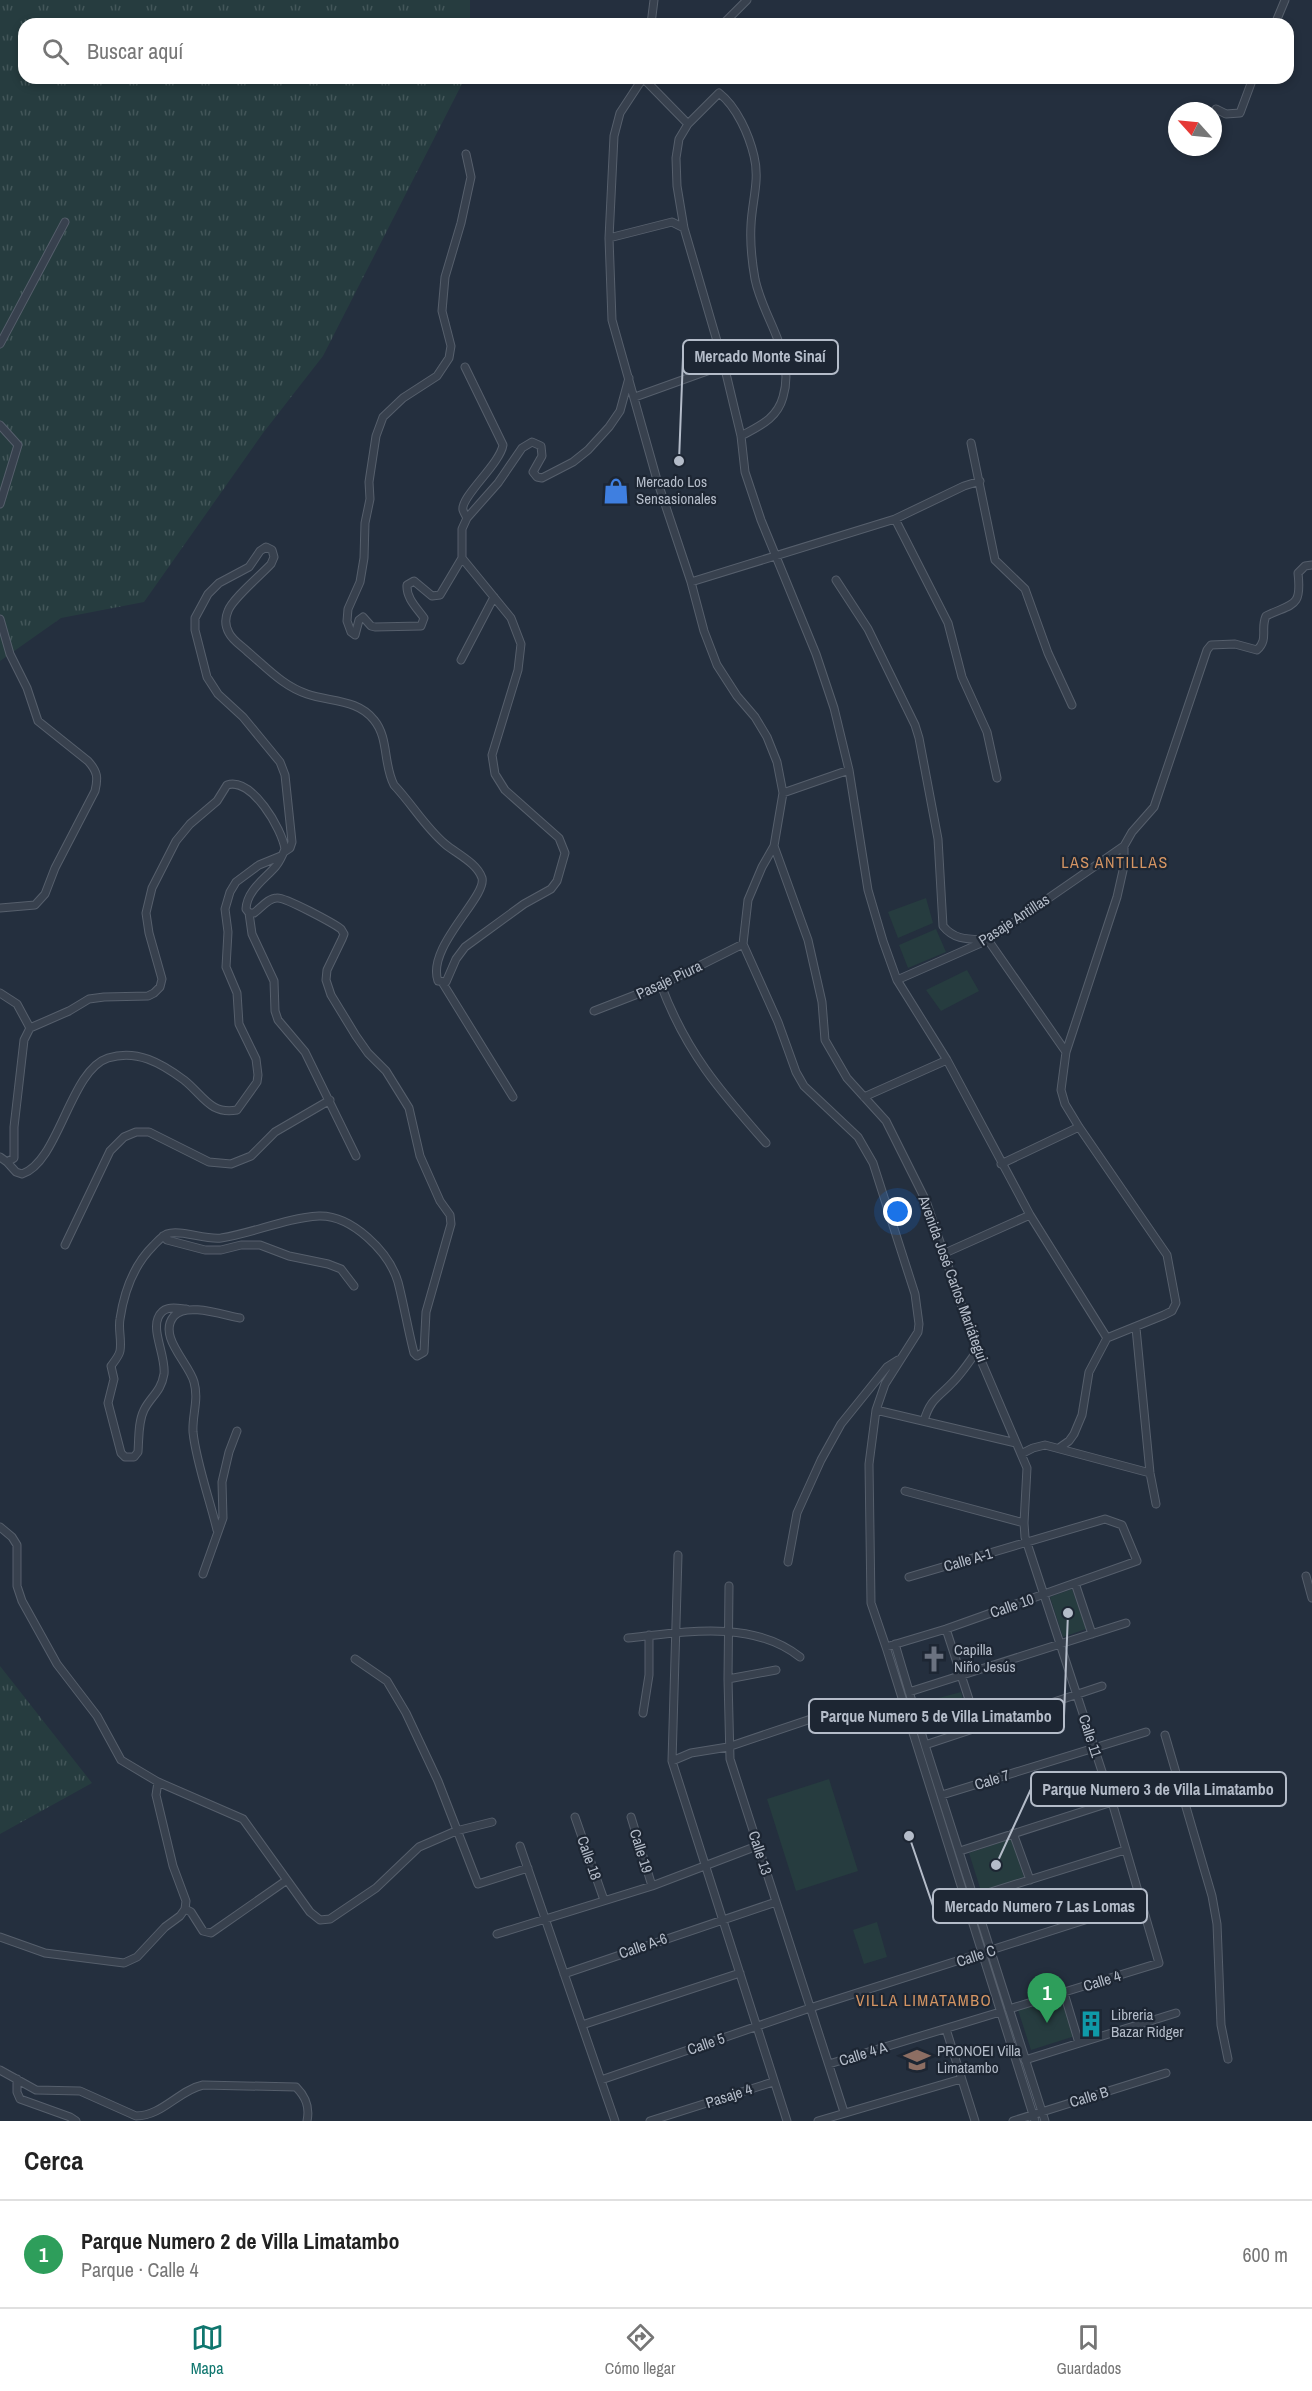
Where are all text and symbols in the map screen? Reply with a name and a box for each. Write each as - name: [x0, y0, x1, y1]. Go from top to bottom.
- search box: [18, 18, 1294, 84]
- icon: search: [39, 35, 72, 68]
- text: Buscar aquí: [87, 36, 183, 66]
- north arrow: [1168, 102, 1222, 156]
- callout: Mercado Monte Sinaí: [683, 340, 838, 374]
- text: Mercado Monte Sinaí: [694, 345, 827, 367]
- place label: Mercado Los Sensasionales: [636, 471, 717, 509]
- shop icon: Mercado Los Sensasionales: [601, 476, 631, 506]
- district label: LAS ANTILLAS: [1061, 851, 1169, 873]
- street label: Pasaje Antillas: [974, 889, 1053, 950]
- street label: Pasaje Piura: [632, 955, 705, 1004]
- street label: Avenida José Carlos Mariátegui: [913, 1192, 993, 1365]
- your location: [883, 1197, 912, 1226]
- street label: Calle A-1: [941, 1543, 995, 1576]
- street label: Calle 10: [987, 1588, 1037, 1623]
- place label: Capilla Niño Jesús: [954, 1639, 1016, 1677]
- church icon: Capilla Niño Jesús: [919, 1644, 949, 1674]
- callout: Parque Numero 5 de Villa Limatambo: [809, 1699, 1064, 1733]
- text: Parque Numero 5 de Villa Limatambo: [820, 1705, 1052, 1727]
- street label: Calle 11: [1074, 1712, 1107, 1760]
- street label: Cale 7: [972, 1764, 1012, 1795]
- callout: Parque Numero 3 de Villa Limatambo: [1031, 1772, 1286, 1806]
- text: Parque Numero 3 de Villa Limatambo: [1042, 1778, 1274, 1800]
- street label: Calle 19: [625, 1826, 658, 1876]
- street label: Calle 13: [744, 1828, 777, 1878]
- street label: Calle 18: [572, 1833, 607, 1883]
- callout: Mercado Numero 7 Las Lomas: [933, 1889, 1147, 1923]
- text: Mercado Numero 7 Las Lomas: [945, 1895, 1135, 1917]
- street label: Calle A-6: [616, 1927, 670, 1964]
- street label: Calle C: [953, 1939, 998, 1972]
- street label: Calle 4: [1080, 1965, 1123, 1996]
- pin: 1: [1028, 1974, 1066, 2023]
- district label: VILLA LIMATAMBO: [856, 1989, 992, 2011]
- place label: Libreria Bazar Ridger: [1111, 2004, 1183, 2042]
- building icon: Libreria Bazar Ridger: [1076, 2009, 1106, 2039]
- street label: Calle 5: [684, 2027, 728, 2060]
- street label: Calle 4 A: [836, 2036, 890, 2071]
- place label: PRONOEI Villa Limatambo: [937, 2040, 1021, 2078]
- school or university icon: PRONOEI Villa Limatambo: [902, 2045, 932, 2075]
- street label: Pasaje 4: [703, 2078, 755, 2113]
- street label: Calle B: [1067, 2081, 1111, 2112]
- text: Cerca: [24, 2143, 83, 2178]
- text: Parque Numero 2 de Villa Limatambo: [81, 2226, 400, 2256]
- text: 1: [39, 2241, 48, 2268]
- text: 600 m: [1242, 2241, 1288, 2268]
- text: Parque · Calle 4: [81, 2256, 199, 2283]
- tab: Mapa: [191, 2321, 224, 2379]
- tab: Cómo llegar: [605, 2321, 675, 2379]
- tab: Guardados: [1057, 2321, 1121, 2379]

